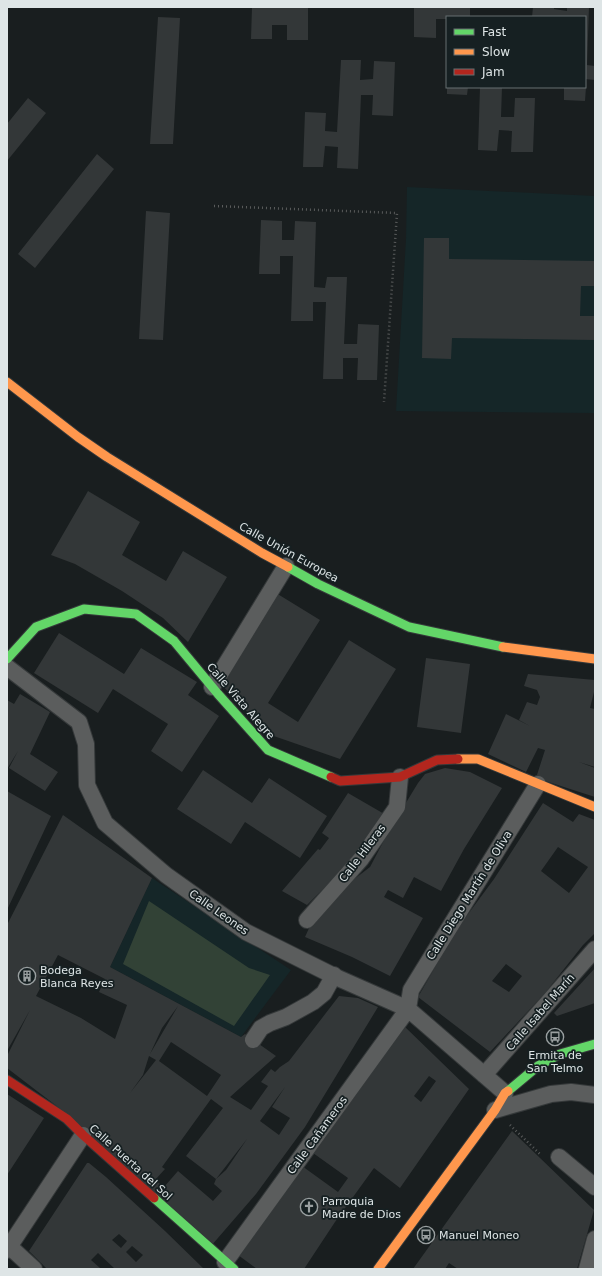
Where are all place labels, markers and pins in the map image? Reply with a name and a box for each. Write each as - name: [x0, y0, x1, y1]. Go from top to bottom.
- place label: Bodega Blanca Reyes: [40, 964, 114, 990]
- building icon: Bodega Blanca Reyes: [17, 966, 37, 986]
- bus stop icon: Ermita de San Telmo: [545, 1027, 565, 1047]
- place label: Ermita de San Telmo: [527, 1049, 583, 1075]
- place label: Parroquia Madre de Dios: [322, 1195, 401, 1221]
- church icon: Parroquia Madre de Dios: [299, 1197, 319, 1217]
- bus stop icon: Manuel Moneo: [416, 1225, 436, 1245]
- place label: Manuel Moneo: [439, 1229, 519, 1242]

